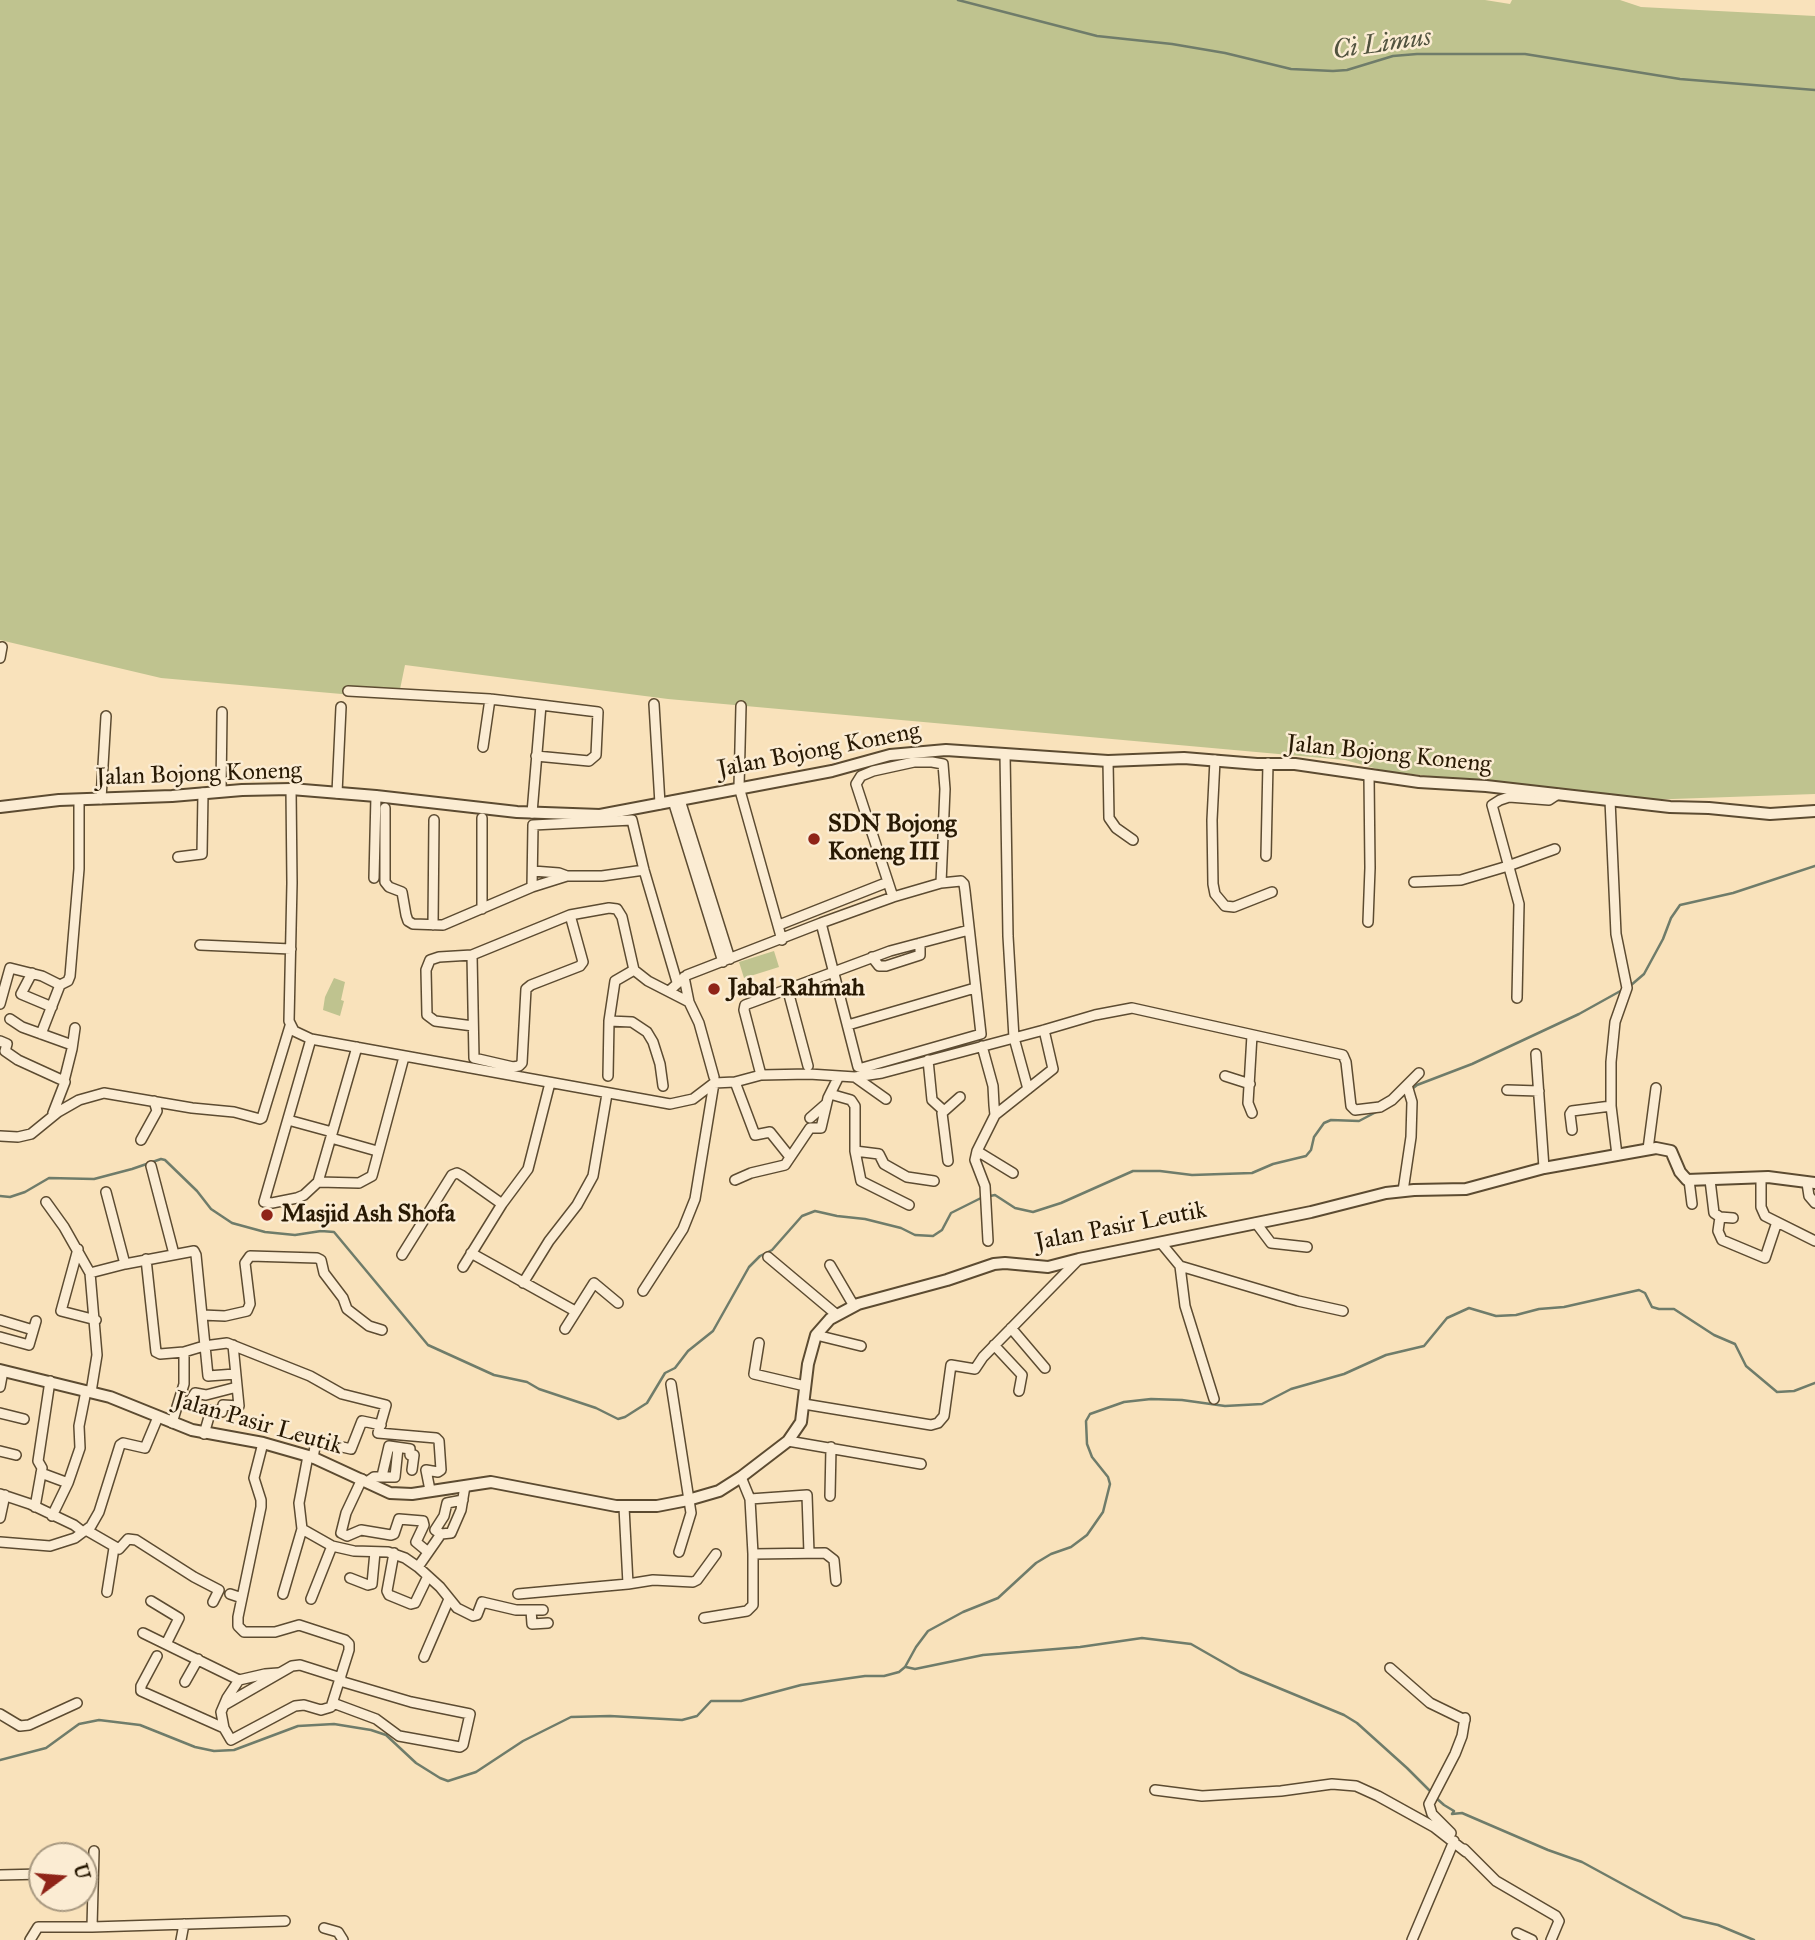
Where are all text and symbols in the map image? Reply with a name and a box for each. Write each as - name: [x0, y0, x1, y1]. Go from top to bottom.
- water label: Ci Limus: [1331, 23, 1433, 67]
- street label: Jalan Bojong Koneng: [715, 717, 923, 785]
- street label: Jalan Bojong Koneng: [1285, 730, 1493, 780]
- street label: Jalan Bojong Koneng: [96, 757, 302, 793]
- place label: SDN Bojong Koneng III: [828, 811, 956, 867]
- marker: SDN Bojong Koneng III: [806, 831, 822, 847]
- place label: Jabal Rahmah: [728, 975, 865, 1003]
- marker: Jabal Rahmah: [706, 981, 722, 997]
- street label: Jalan Pasir Leutik: [1033, 1196, 1209, 1258]
- place label: Masjid Ash Shofa: [281, 1201, 455, 1229]
- marker: Masjid Ash Shofa: [259, 1207, 275, 1223]
- street label: Jalan Pasir Leutik: [171, 1386, 345, 1462]
- north arrow: [28, 1842, 98, 1912]
- text: U: [69, 1861, 95, 1882]

